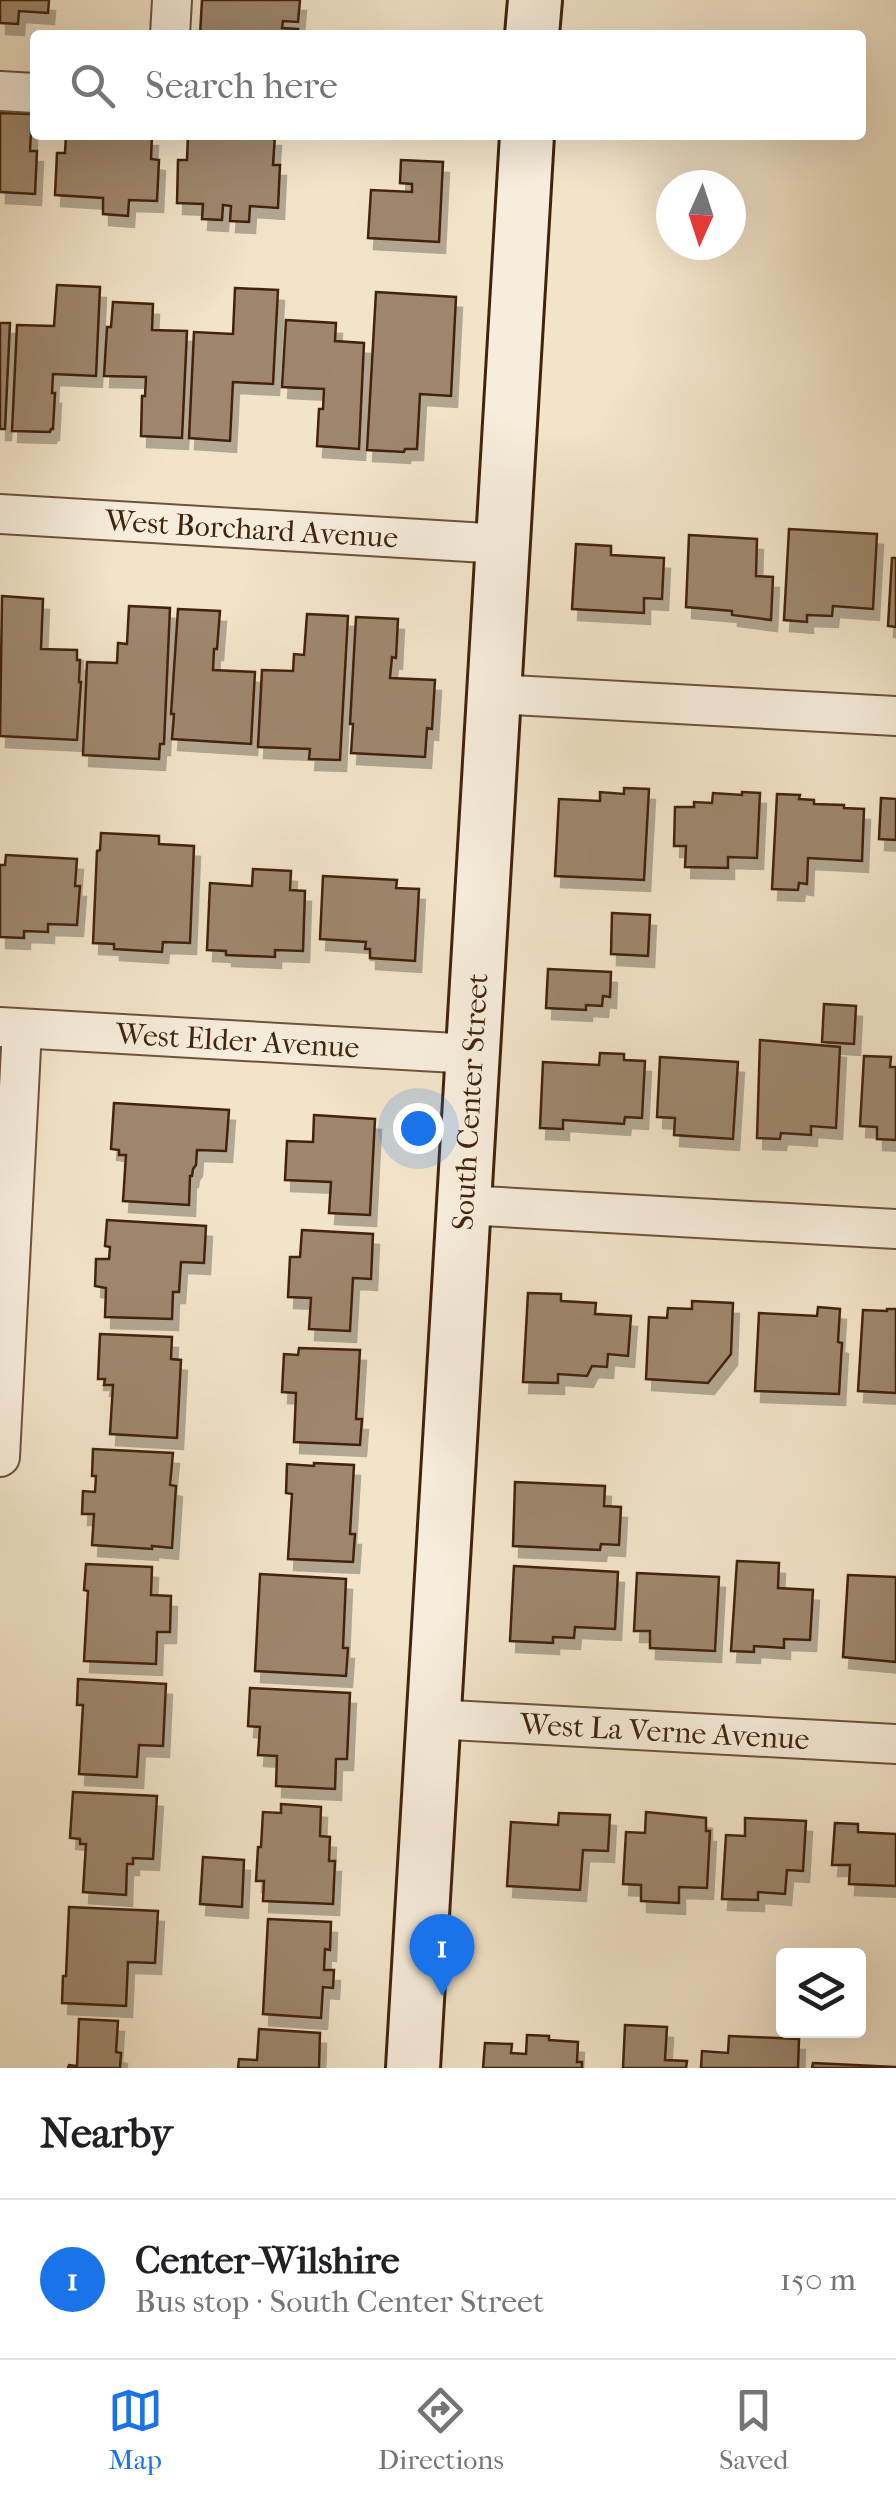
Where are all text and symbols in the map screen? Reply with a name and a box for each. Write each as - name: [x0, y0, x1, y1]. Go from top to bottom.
- search box: [30, 30, 866, 140]
- icon: search: [65, 58, 120, 113]
- text: Search here: [145, 63, 338, 108]
- north arrow: [656, 170, 746, 260]
- street label: West Borchard Avenue: [103, 503, 399, 556]
- street label: South Center Street: [445, 972, 496, 1231]
- street label: West Elder Avenue: [114, 1017, 361, 1066]
- your location: [393, 1103, 444, 1154]
- street label: West La Verne Avenue: [518, 1707, 810, 1757]
- pin: 1: [410, 1914, 474, 1996]
- map controls: [776, 1948, 866, 2038]
- button: layers: [776, 1948, 866, 2038]
- text: Nearby: [40, 2109, 172, 2158]
- text: Center-Wilshire: [135, 2238, 400, 2283]
- text: 1: [67, 2261, 78, 2298]
- text: 150 m: [780, 2261, 856, 2298]
- text: Bus stop · South Center Street: [135, 2283, 544, 2320]
- tab: Map: [108, 2383, 163, 2476]
- tab: Directions: [378, 2383, 504, 2476]
- tab: Saved: [719, 2383, 788, 2476]

